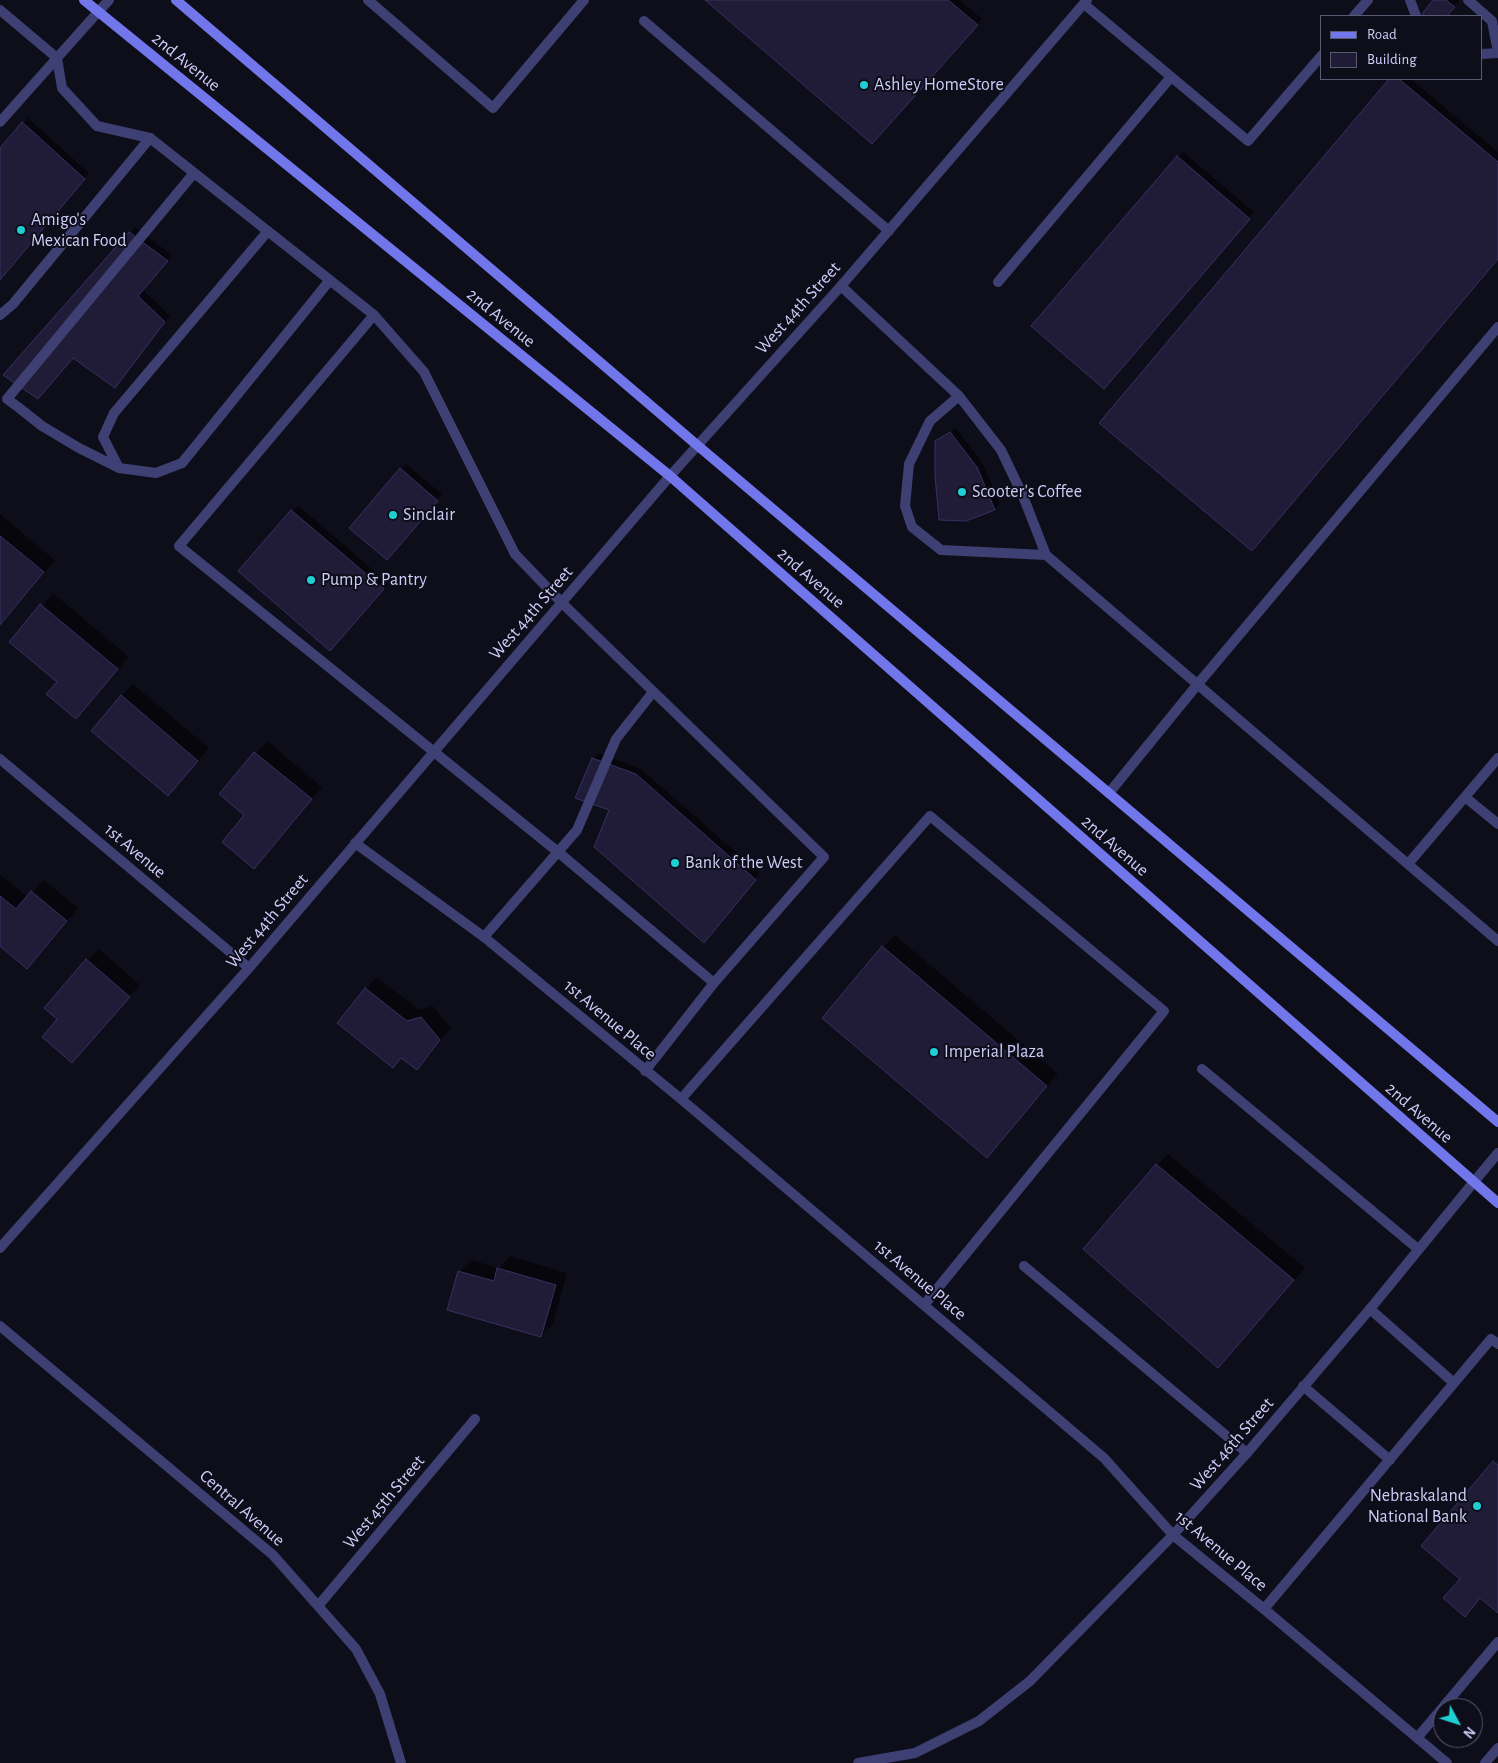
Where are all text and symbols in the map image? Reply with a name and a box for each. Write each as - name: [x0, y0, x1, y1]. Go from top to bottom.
- legend: [1320, 15, 1483, 80]
- text: Road: [1367, 27, 1397, 42]
- street label: 2nd Avenue: [147, 28, 225, 96]
- text: Building: [1367, 52, 1417, 67]
- place label: Ashley HomeStore: [874, 74, 1004, 96]
- marker: Ashley HomeStore: [858, 79, 870, 91]
- place label: Amigo's Mexican Food: [31, 209, 127, 252]
- marker: Amigo's Mexican Food: [15, 224, 27, 236]
- street label: West 44th Street: [751, 257, 845, 359]
- street label: 2nd Avenue: [462, 284, 540, 352]
- place label: Scooter's Coffee: [972, 481, 1082, 503]
- marker: Scooter's Coffee: [956, 486, 968, 498]
- place label: Sinclair: [403, 504, 455, 526]
- marker: Sinclair: [387, 509, 399, 521]
- street label: 2nd Avenue: [773, 543, 849, 613]
- street label: West 44th Street: [485, 562, 577, 664]
- place label: Pump & Pantry: [321, 569, 427, 591]
- marker: Pump & Pantry: [305, 574, 317, 586]
- street label: 2nd Avenue: [1077, 811, 1153, 881]
- street label: 1st Avenue: [100, 819, 170, 883]
- place label: Bank of the West: [685, 852, 803, 874]
- marker: Bank of the West: [669, 857, 681, 869]
- street label: West 44th Street: [221, 869, 313, 973]
- street label: 1st Avenue Place: [559, 975, 661, 1065]
- place label: Imperial Plaza: [944, 1041, 1044, 1063]
- marker: Imperial Plaza: [928, 1046, 940, 1058]
- street label: 2nd Avenue: [1381, 1078, 1457, 1148]
- street label: 1st Avenue Place: [869, 1235, 971, 1325]
- street label: West 46th Street: [1186, 1393, 1278, 1495]
- street label: West 45th Street: [339, 1451, 429, 1553]
- street label: Central Avenue: [195, 1465, 289, 1551]
- place label: Nebraskaland National Bank: [1368, 1485, 1467, 1528]
- marker: Nebraskaland National Bank: [1471, 1500, 1483, 1512]
- street label: 1st Avenue Place: [1170, 1506, 1272, 1596]
- north arrow: [1433, 1698, 1483, 1748]
- text: N: [1460, 1724, 1477, 1740]

